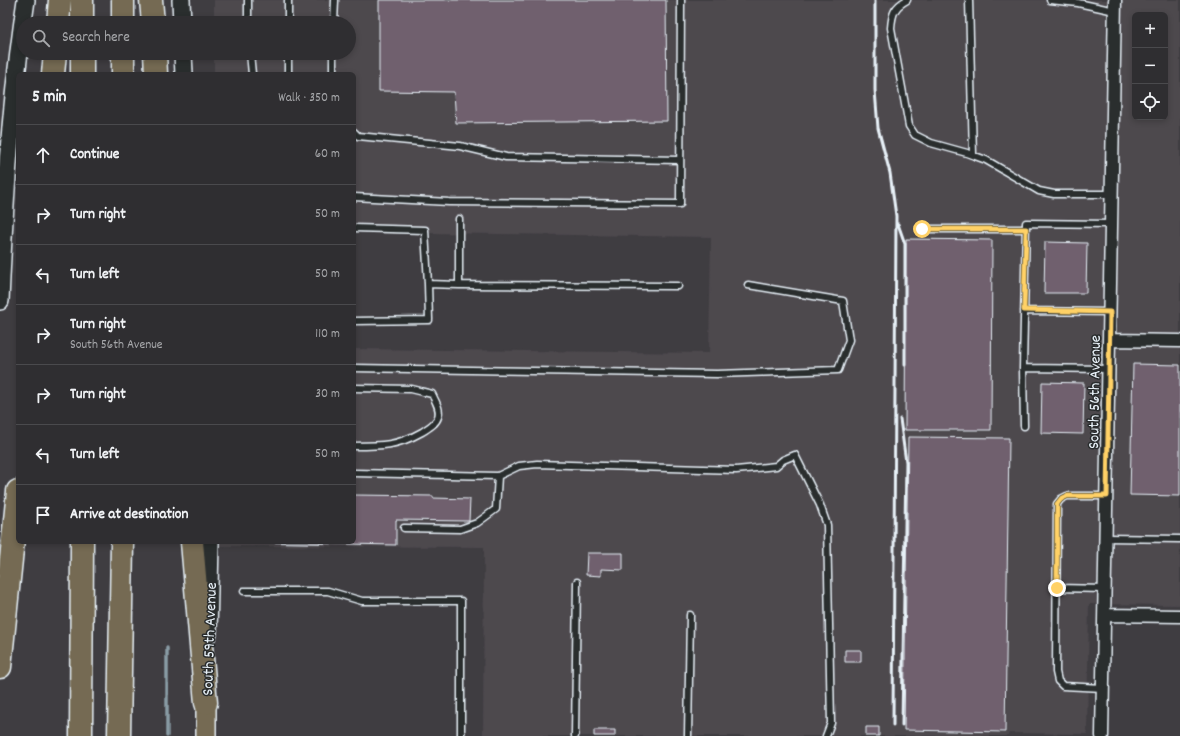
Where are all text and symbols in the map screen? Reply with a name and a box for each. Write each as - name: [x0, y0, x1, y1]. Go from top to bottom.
- map controls: [1132, 12, 1168, 120]
- button: +: [1132, 12, 1168, 48]
- search box: [16, 16, 356, 60]
- icon: search: [30, 27, 52, 49]
- text: Search here: [62, 27, 130, 49]
- button: −: [1132, 48, 1168, 84]
- button: locate: [1132, 84, 1168, 120]
- text: 5 min: [32, 86, 66, 110]
- text: Walk · 350 m: [278, 89, 340, 108]
- icon: ahead: [32, 144, 54, 166]
- text: Continue: [70, 144, 119, 166]
- text: 60 m: [315, 145, 340, 164]
- icon: right: [32, 204, 54, 226]
- text: Turn right: [70, 204, 126, 226]
- text: 50 m: [315, 205, 340, 224]
- route start: [913, 220, 931, 238]
- icon: left: [32, 264, 54, 286]
- text: Turn left: [70, 264, 119, 286]
- text: 50 m: [315, 265, 340, 284]
- text: Turn right: [70, 314, 126, 336]
- icon: right: [32, 324, 54, 346]
- text: 110 m: [315, 325, 340, 344]
- street label: South 56th Avenue: [1083, 335, 1108, 449]
- text: South 56th Avenue: [70, 336, 163, 355]
- icon: right: [32, 384, 54, 406]
- text: Turn right: [70, 384, 126, 406]
- text: 30 m: [315, 385, 340, 404]
- icon: left: [32, 444, 54, 466]
- text: Turn left: [70, 444, 119, 466]
- text: 50 m: [315, 445, 340, 464]
- icon: arrive: [32, 504, 54, 526]
- text: Arrive at destination: [70, 504, 188, 526]
- route end: [1048, 579, 1066, 597]
- street label: South 59th Avenue: [197, 582, 224, 696]

